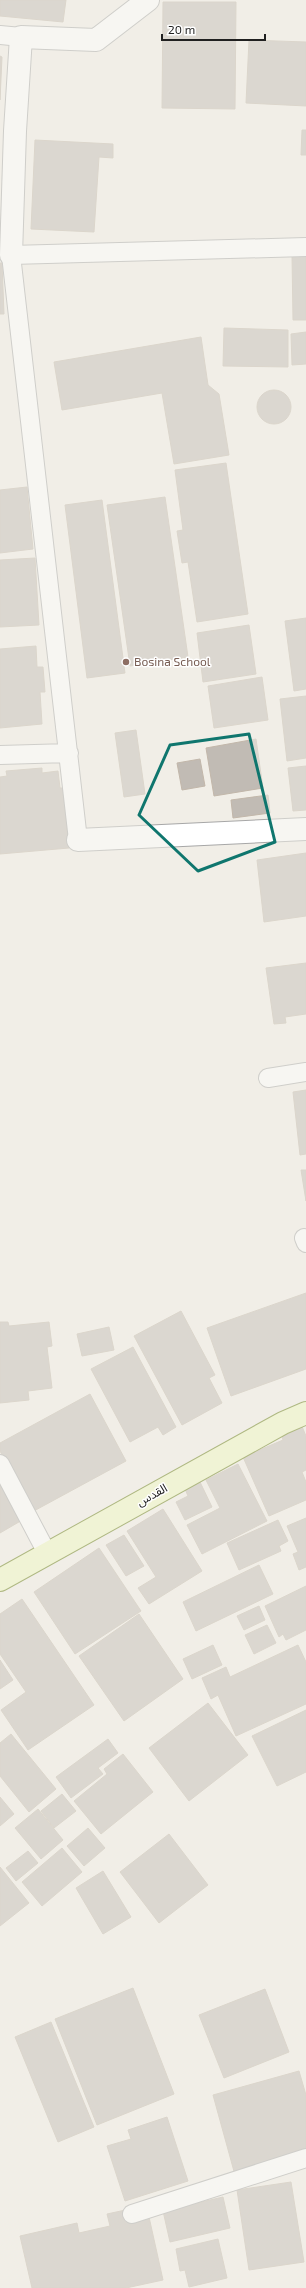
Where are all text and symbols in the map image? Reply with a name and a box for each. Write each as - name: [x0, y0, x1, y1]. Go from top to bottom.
- scale bar: [162, 16, 265, 42]
- text: 20 m: [168, 22, 195, 36]
- place label: Bosina School: [134, 654, 211, 668]
- marker: Bosina School: [121, 657, 131, 667]
- street label: القدس: [134, 1480, 170, 1509]

